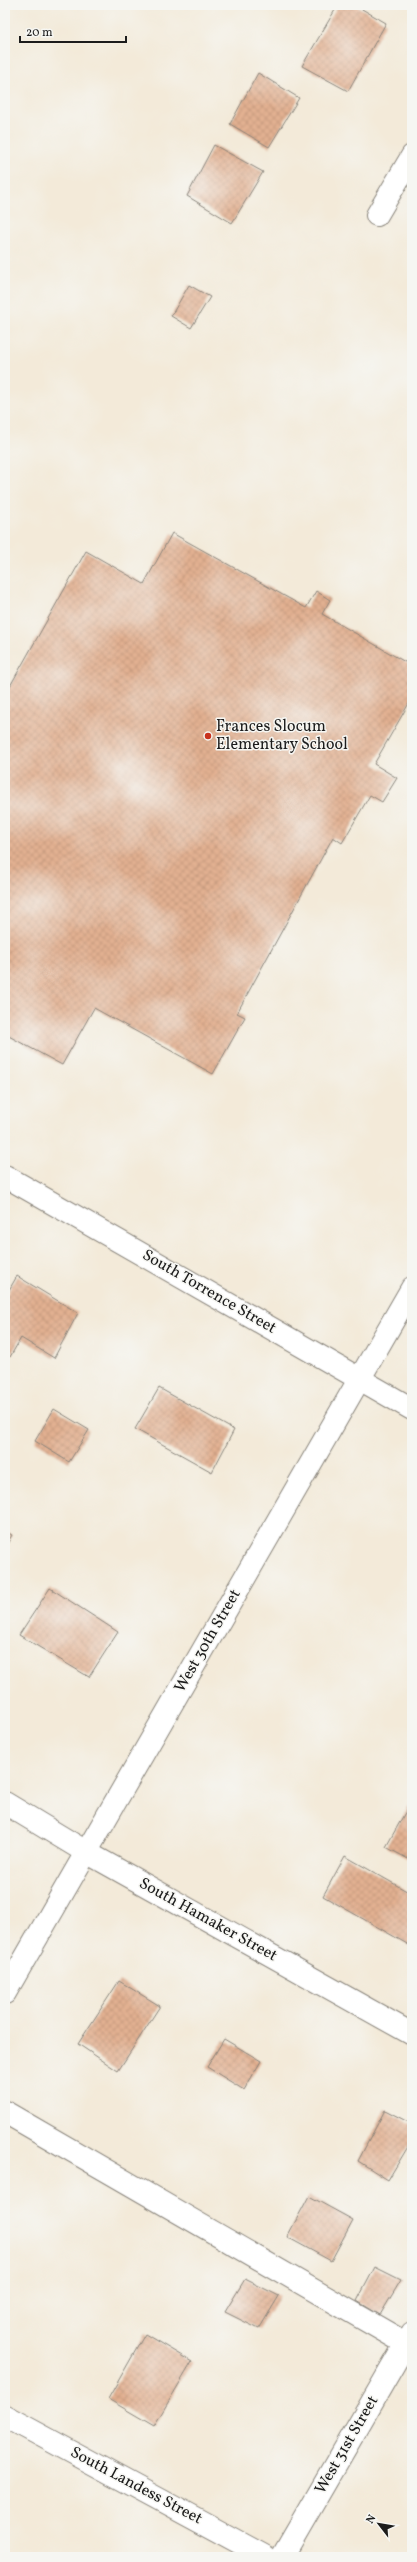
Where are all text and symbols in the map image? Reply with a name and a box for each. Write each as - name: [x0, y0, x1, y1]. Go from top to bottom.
- scale bar: [20, 18, 126, 44]
- text: 20 m: [26, 25, 53, 41]
- place label: Frances Slocum Elementary School: [216, 716, 348, 756]
- marker: Frances Slocum Elementary School: [203, 731, 213, 741]
- street label: South Torrence Street: [138, 1245, 280, 1340]
- street label: West 30th Street: [170, 1585, 247, 1697]
- street label: South Hamaker Street: [135, 1873, 281, 1967]
- street label: West 31st Street: [310, 2392, 384, 2498]
- street label: South Landess Street: [66, 2442, 206, 2530]
- north arrow: [359, 2504, 399, 2544]
- text: N: [363, 2512, 380, 2527]

